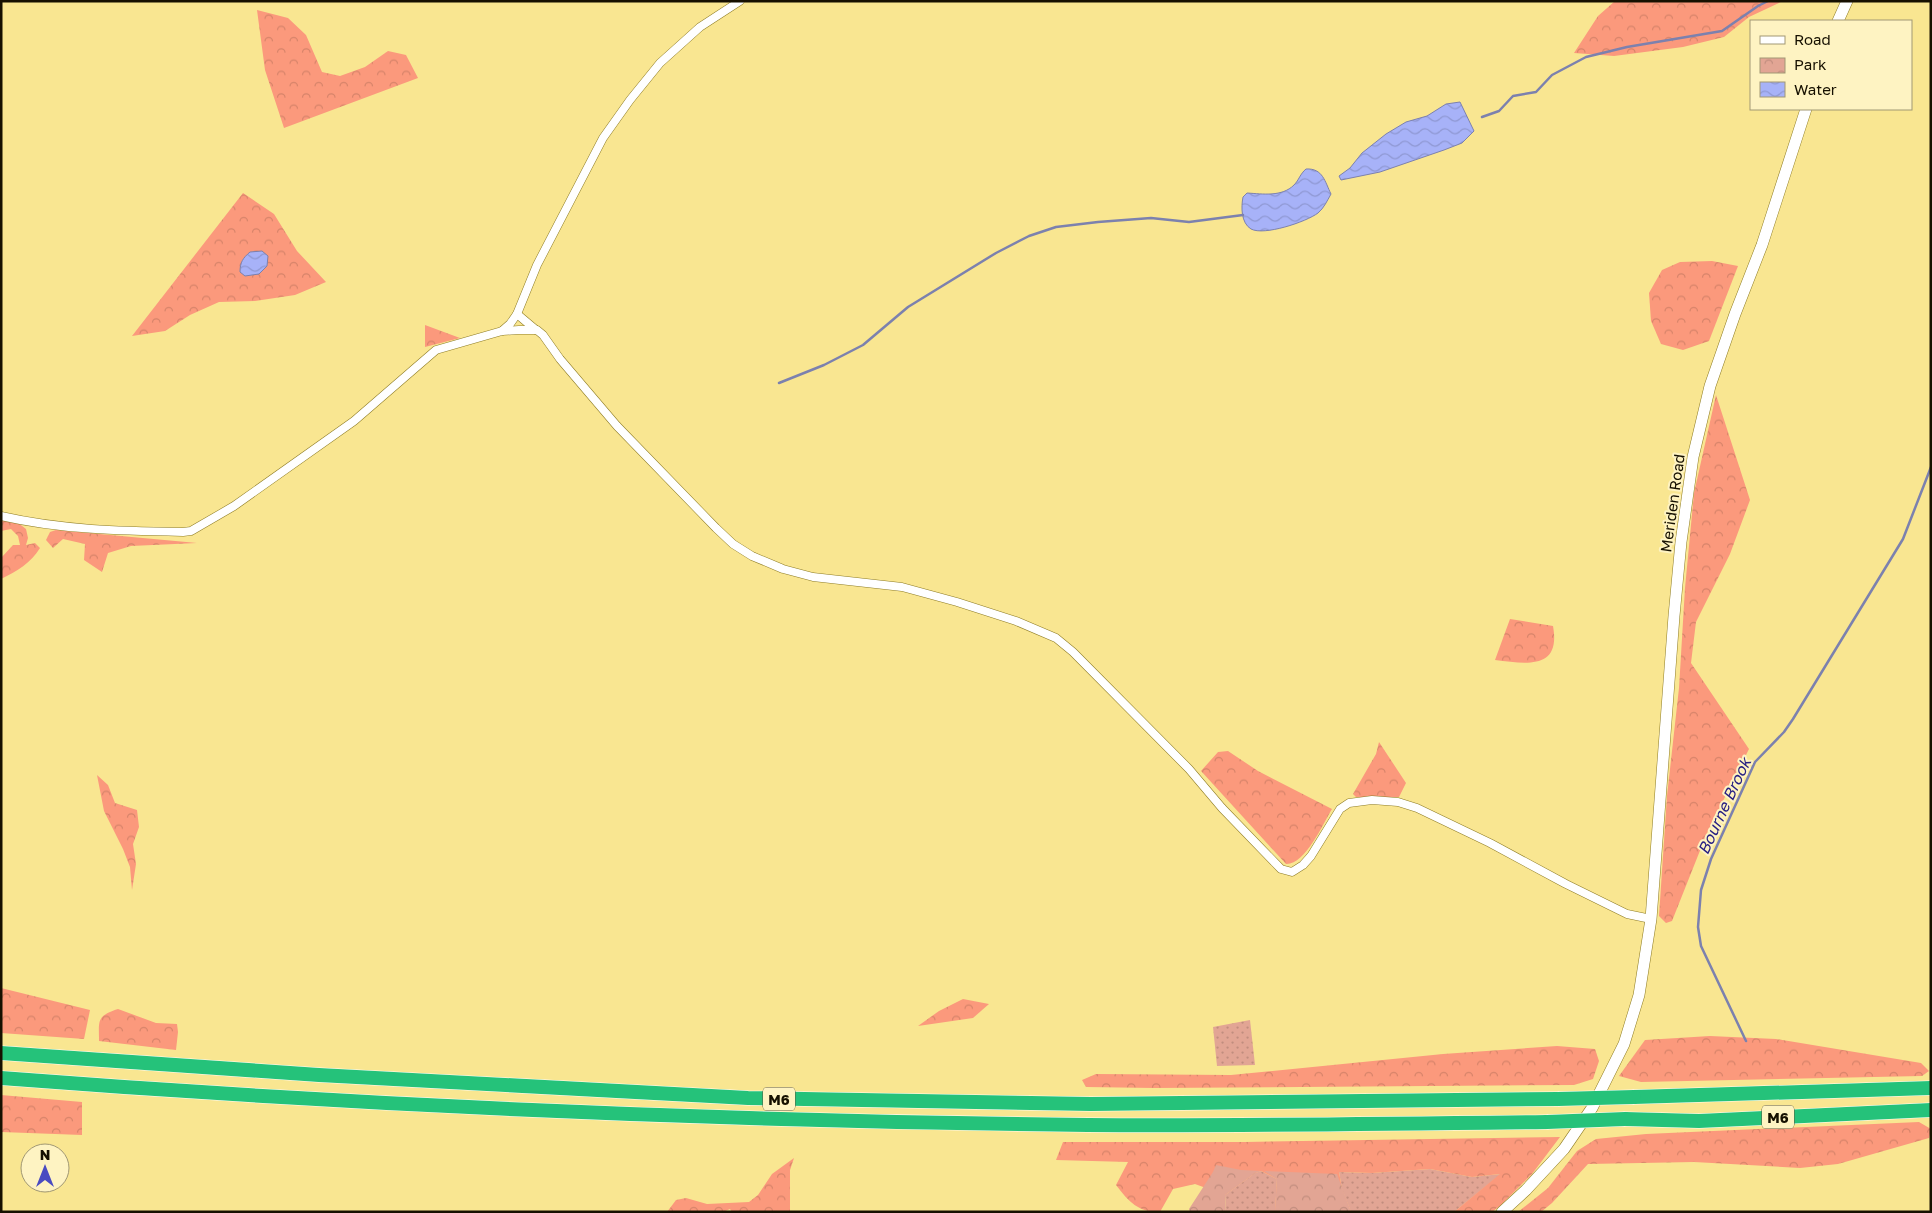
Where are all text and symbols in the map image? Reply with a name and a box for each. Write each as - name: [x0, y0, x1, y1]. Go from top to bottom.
- legend: [1750, 20, 1912, 110]
- text: Road: [1794, 30, 1831, 48]
- text: Park: [1794, 55, 1827, 73]
- text: Water: [1794, 80, 1837, 98]
- street label: Meriden Road: [1656, 453, 1688, 553]
- water label: Bourne Brook: [1693, 753, 1756, 858]
- road number: M6: [763, 1088, 795, 1110]
- road number: M6: [1762, 1106, 1794, 1128]
- north arrow: [20, 1143, 70, 1193]
- text: N: [40, 1146, 50, 1163]

